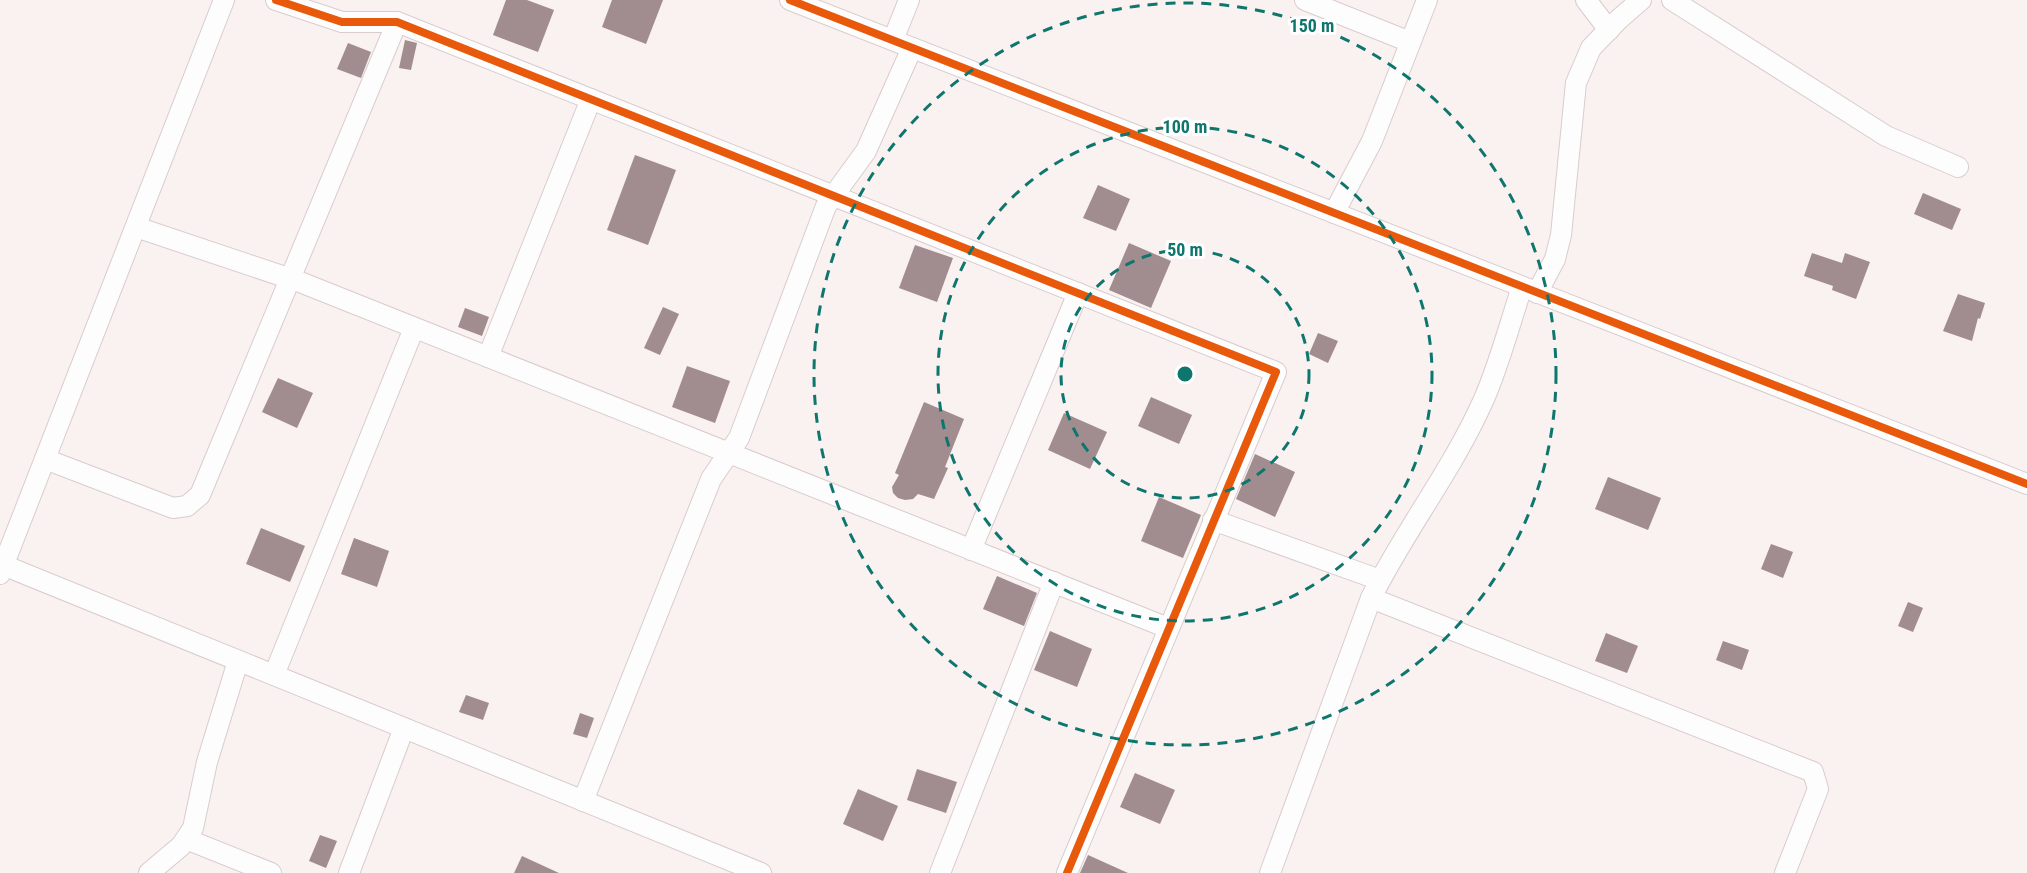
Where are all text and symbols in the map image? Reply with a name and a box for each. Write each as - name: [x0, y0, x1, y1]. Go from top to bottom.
- text: 150 m: [1290, 15, 1334, 36]
- text: 100 m: [1163, 116, 1207, 137]
- text: 50 m: [1167, 239, 1203, 260]
- centre of rings: [1175, 364, 1195, 384]

